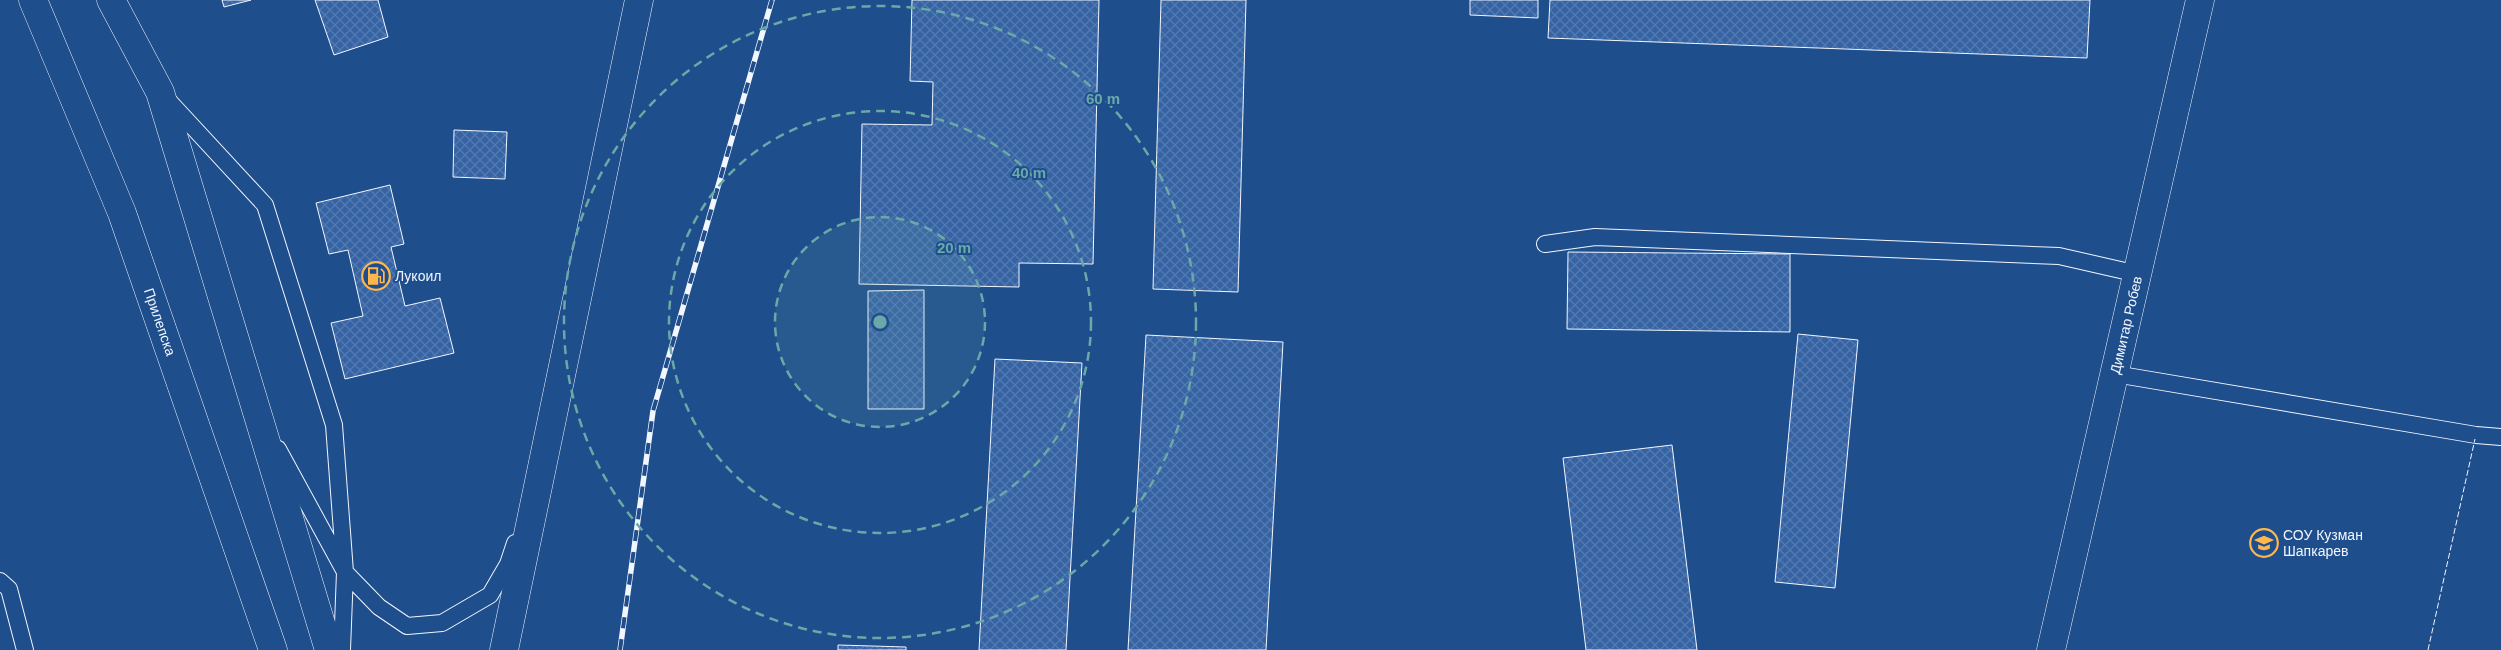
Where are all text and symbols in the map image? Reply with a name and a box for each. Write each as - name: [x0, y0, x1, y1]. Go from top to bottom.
- text: 60 m: [1086, 90, 1120, 107]
- text: 40 m: [1012, 164, 1046, 181]
- text: 20 m: [937, 239, 971, 256]
- fuel station icon: Лукоил: [361, 261, 391, 291]
- place label: Лукоил: [395, 268, 441, 284]
- street label: Димитар Робев: [2107, 274, 2145, 376]
- street label: Прилепска: [141, 286, 179, 358]
- centre of rings: [871, 313, 889, 331]
- place label: СОУ Кузман Шапкарев: [2283, 527, 2363, 559]
- school or university icon: СОУ Кузман Шапкарев: [2249, 528, 2279, 558]

